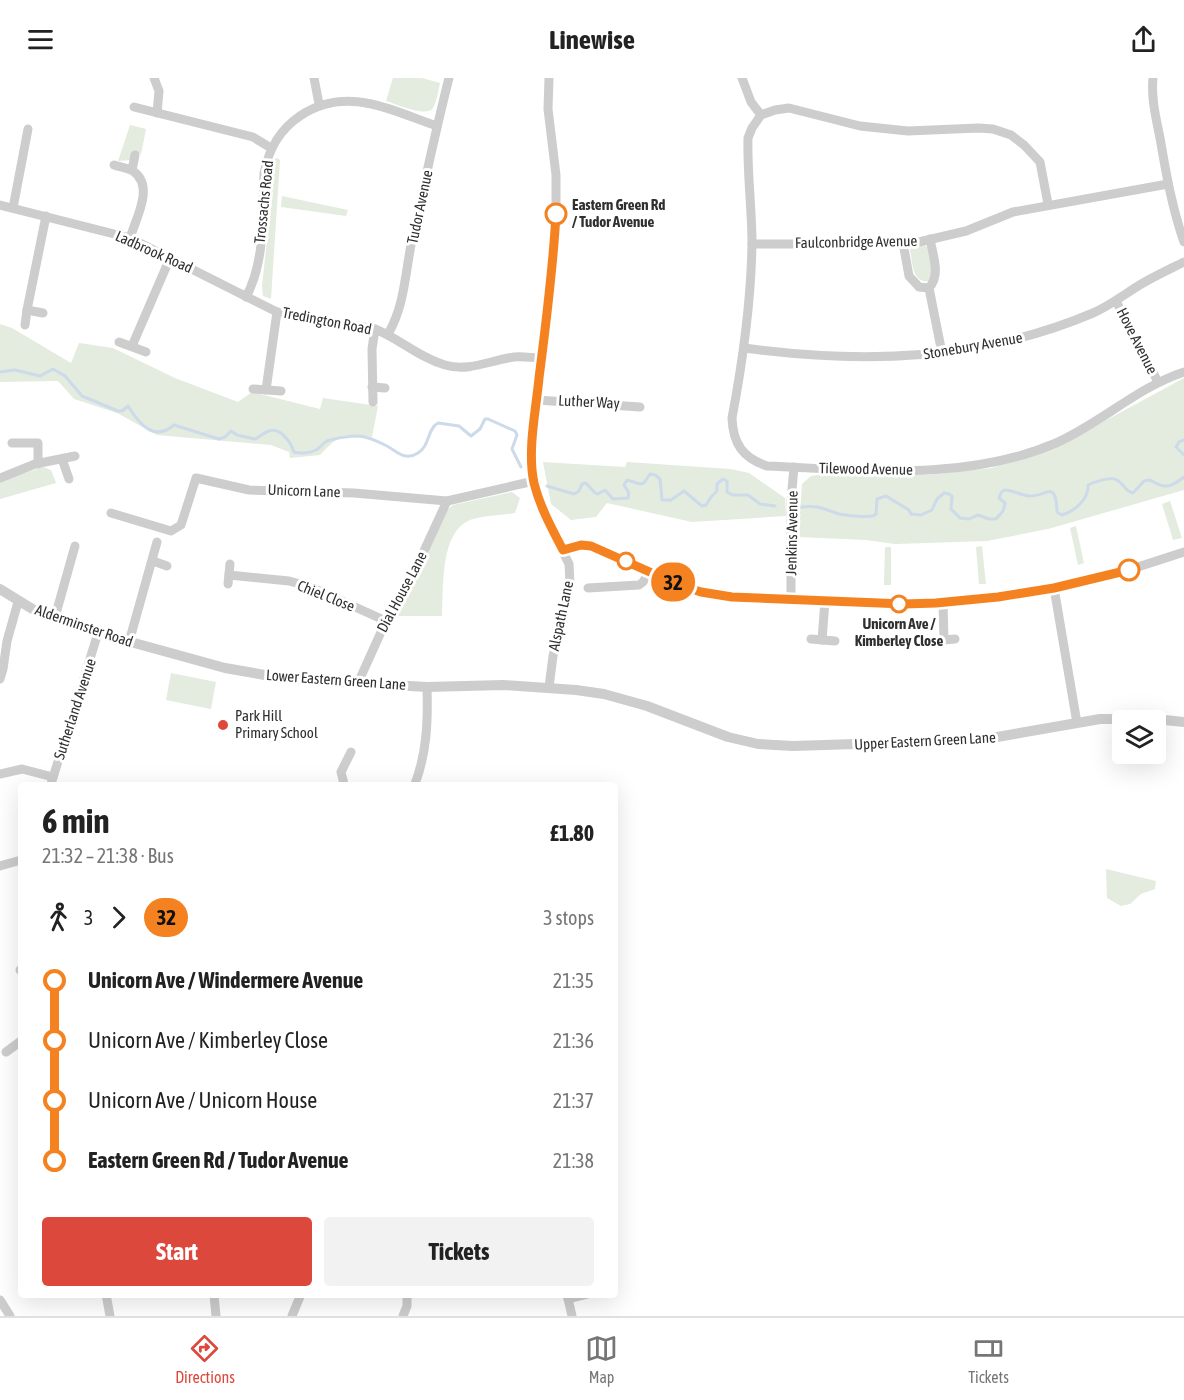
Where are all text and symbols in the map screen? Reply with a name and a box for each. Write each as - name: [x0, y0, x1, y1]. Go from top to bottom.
- icon: menu: [24, 23, 57, 56]
- icon: share: [1127, 23, 1160, 56]
- text: Linewise: [549, 24, 635, 55]
- street label: Trossachs Road: [251, 160, 276, 244]
- street label: Tudor Avenue: [403, 168, 436, 245]
- place label: Eastern Green Rd / Tudor Avenue: [572, 196, 665, 230]
- marker: Eastern Green Rd / Tudor Avenue: [545, 203, 567, 225]
- street label: Ladbrook Road: [113, 227, 195, 276]
- street label: Faulconbridge Avenue: [795, 232, 917, 251]
- street label: Tredington Road: [281, 304, 373, 337]
- street label: Hove Avenue: [1114, 305, 1161, 377]
- street label: Stonebury Avenue: [922, 328, 1024, 363]
- street label: Luther Way: [558, 391, 620, 412]
- street label: Tilewood Avenue: [819, 459, 913, 478]
- street label: Unicorn Lane: [267, 481, 341, 500]
- street label: Jenkins Avenue: [782, 490, 801, 575]
- street label: Dial House Lane: [373, 548, 430, 635]
- unlabelled marker: [617, 552, 635, 570]
- unlabelled marker: [1118, 559, 1140, 581]
- line badge: 32: [646, 562, 700, 602]
- text: 32: [663, 570, 683, 594]
- street label: Chiel Close: [295, 576, 357, 615]
- street label: Alspath Lane: [545, 579, 576, 653]
- marker: Unicorn Ave / Kimberley Close: [890, 595, 908, 613]
- street label: Alderminster Road: [33, 601, 135, 650]
- place label: Unicorn Ave / Kimberley Close: [855, 615, 943, 649]
- street label: Sutherland Avenue: [50, 656, 99, 762]
- street label: Lower Eastern Green Lane: [265, 666, 407, 693]
- place label: Park Hill Primary School: [235, 707, 318, 741]
- map controls: [1112, 710, 1166, 764]
- button: layers: [1112, 710, 1166, 764]
- marker: Park Hill Primary School: [216, 718, 230, 732]
- street label: Upper Eastern Green Lane: [854, 728, 996, 753]
- text: 6 min: [42, 802, 109, 840]
- text: £1.80: [550, 820, 594, 846]
- text: 21:32 – 21:38 · Bus: [42, 844, 174, 867]
- icon: walk: [42, 901, 75, 934]
- icon: forward: [102, 901, 135, 934]
- text: 32: [156, 905, 176, 929]
- text: 3: [84, 906, 93, 929]
- text: 3 stops: [543, 906, 594, 929]
- text: Unicorn Ave / Windermere Avenue: [88, 967, 363, 993]
- text: 21:35: [553, 969, 594, 992]
- text: Unicorn Ave / Kimberley Close: [88, 1027, 328, 1053]
- text: 21:36: [553, 1029, 594, 1052]
- text: Unicorn Ave / Unicorn House: [88, 1087, 317, 1113]
- text: 21:37: [553, 1089, 594, 1112]
- text: Eastern Green Rd / Tudor Avenue: [88, 1147, 349, 1173]
- text: 21:38: [553, 1149, 594, 1172]
- button: Start: [42, 1217, 312, 1286]
- button: Tickets: [324, 1217, 594, 1286]
- tab: Directions: [175, 1332, 235, 1386]
- tab: Map: [585, 1332, 618, 1386]
- tab: Tickets: [968, 1332, 1009, 1386]

